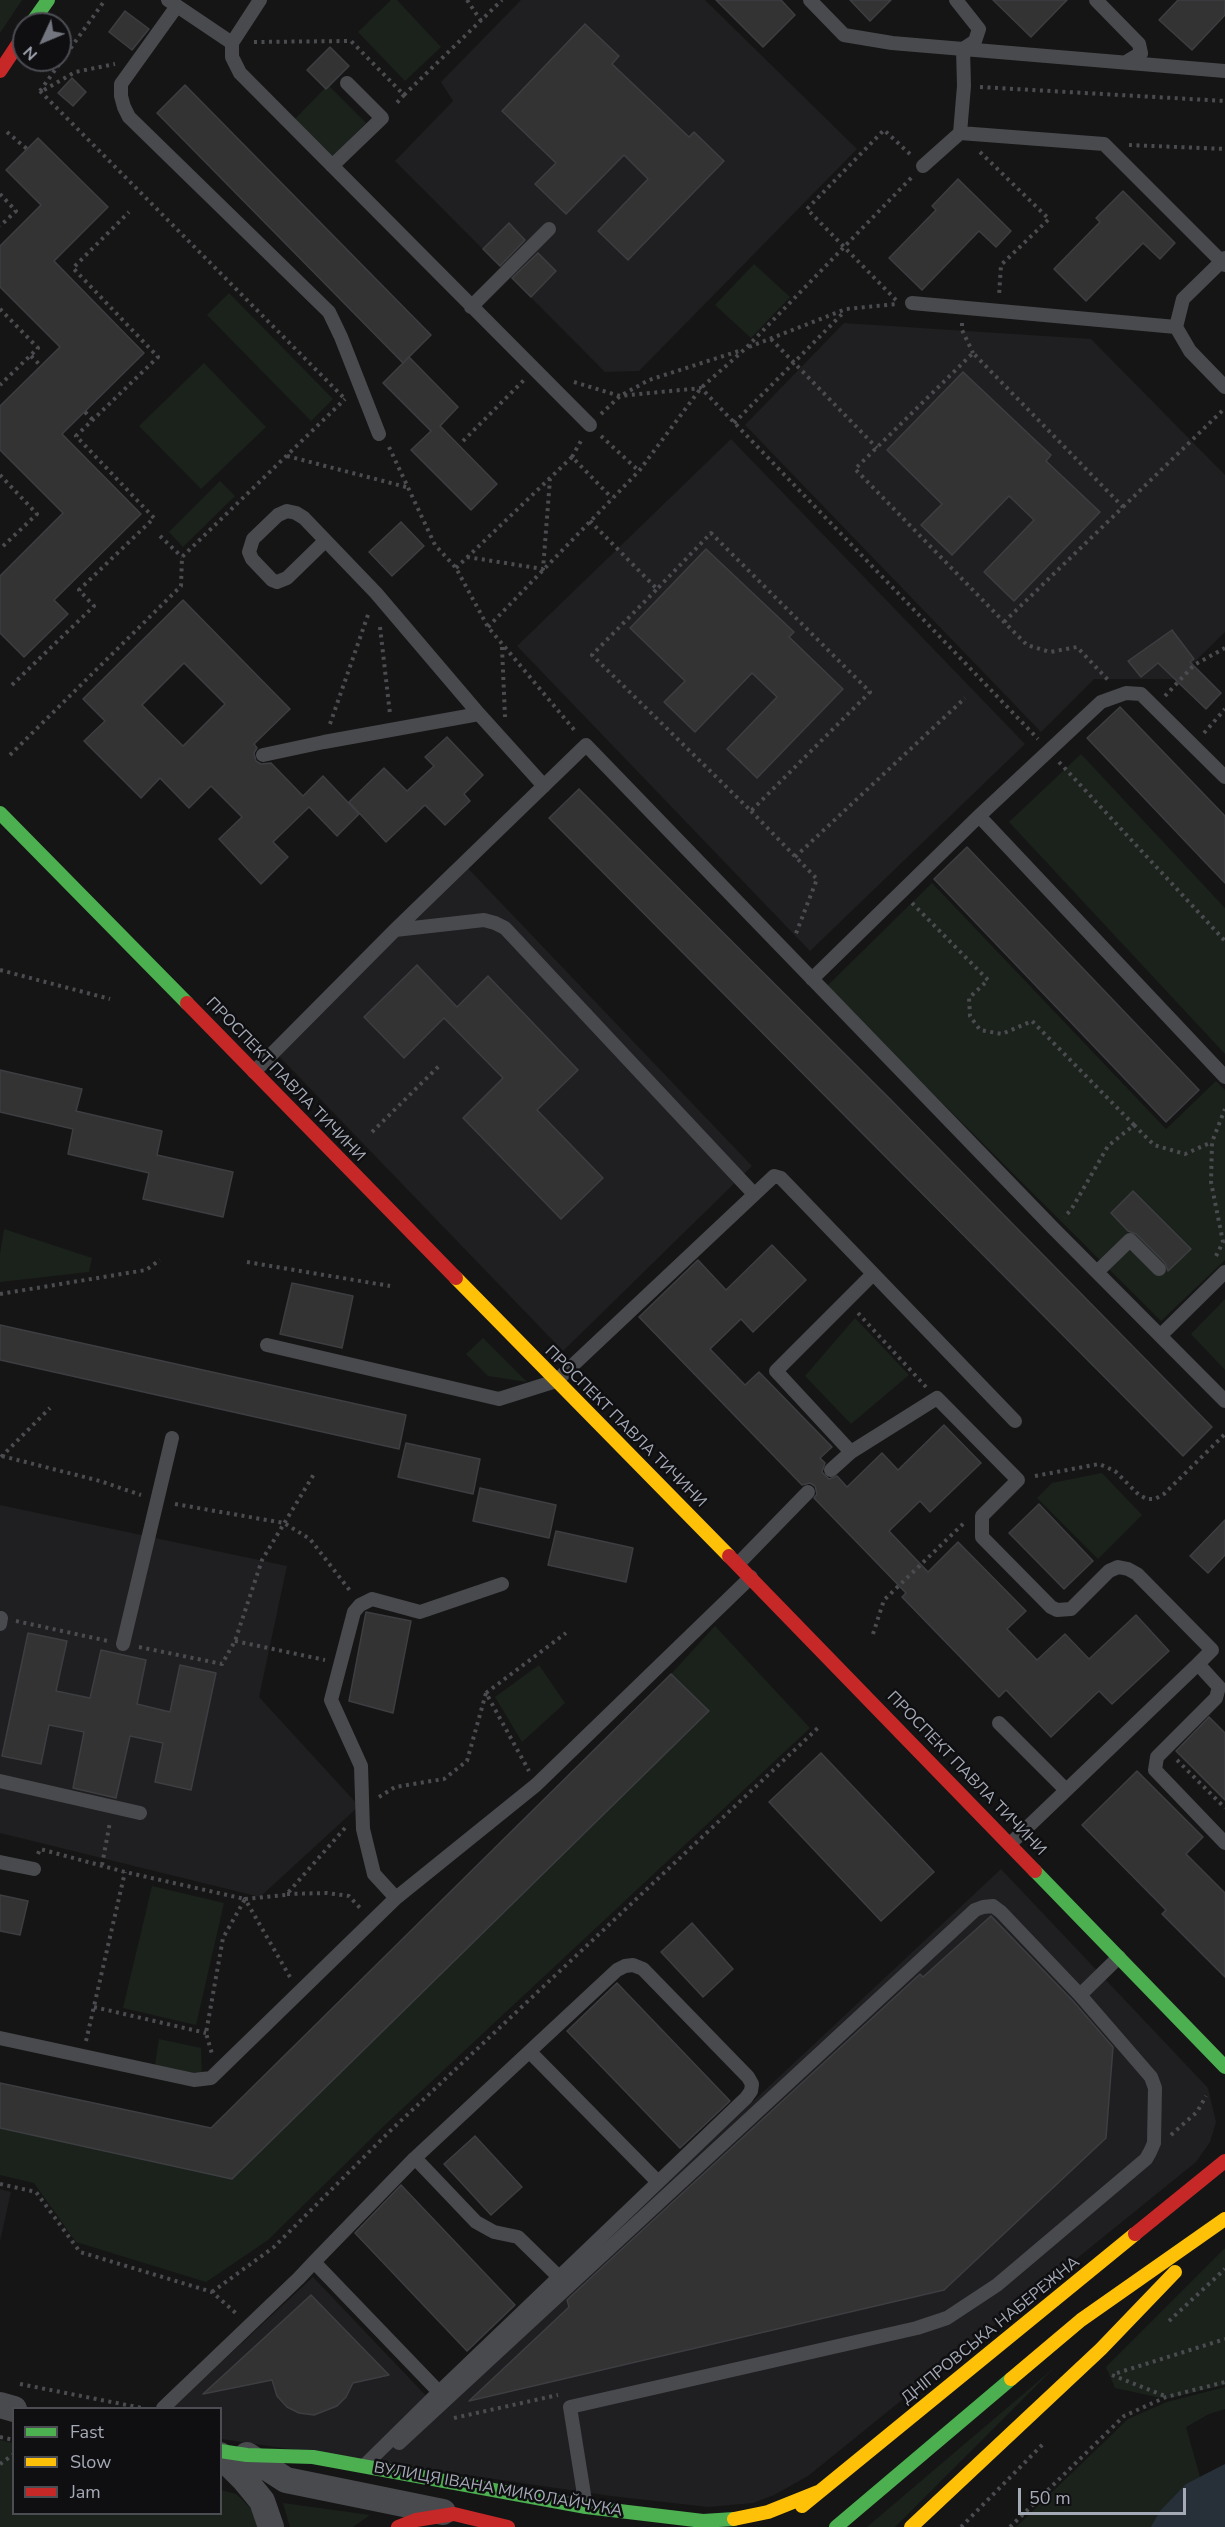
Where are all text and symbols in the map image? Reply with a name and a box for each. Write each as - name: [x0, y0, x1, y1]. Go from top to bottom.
- north arrow: [12, 12, 72, 72]
- text: N: [18, 41, 43, 65]
- street label: ПРОСПЕКТ ПАВЛА ТИЧИНИ: [201, 994, 369, 1166]
- street label: ПРОСПЕКТ ПАВЛА ТИЧИНИ: [540, 1342, 710, 1512]
- street label: ПРОСПЕКТ ПАВЛА ТИЧИНИ: [882, 1688, 1050, 1860]
- street label: ДНІПРОВСЬКА НАБЕРЕЖНА: [898, 2253, 1084, 2409]
- legend: [12, 2407, 222, 2515]
- text: Fast: [70, 2420, 104, 2444]
- text: Slow: [70, 2450, 111, 2474]
- street label: ВУЛИЦЯ ІВАНА МИКОЛАЙЧУКА: [372, 2459, 624, 2521]
- scale bar: [1021, 2476, 1189, 2514]
- text: Jam: [70, 2480, 101, 2504]
- text: 50 m: [1029, 2486, 1071, 2510]

